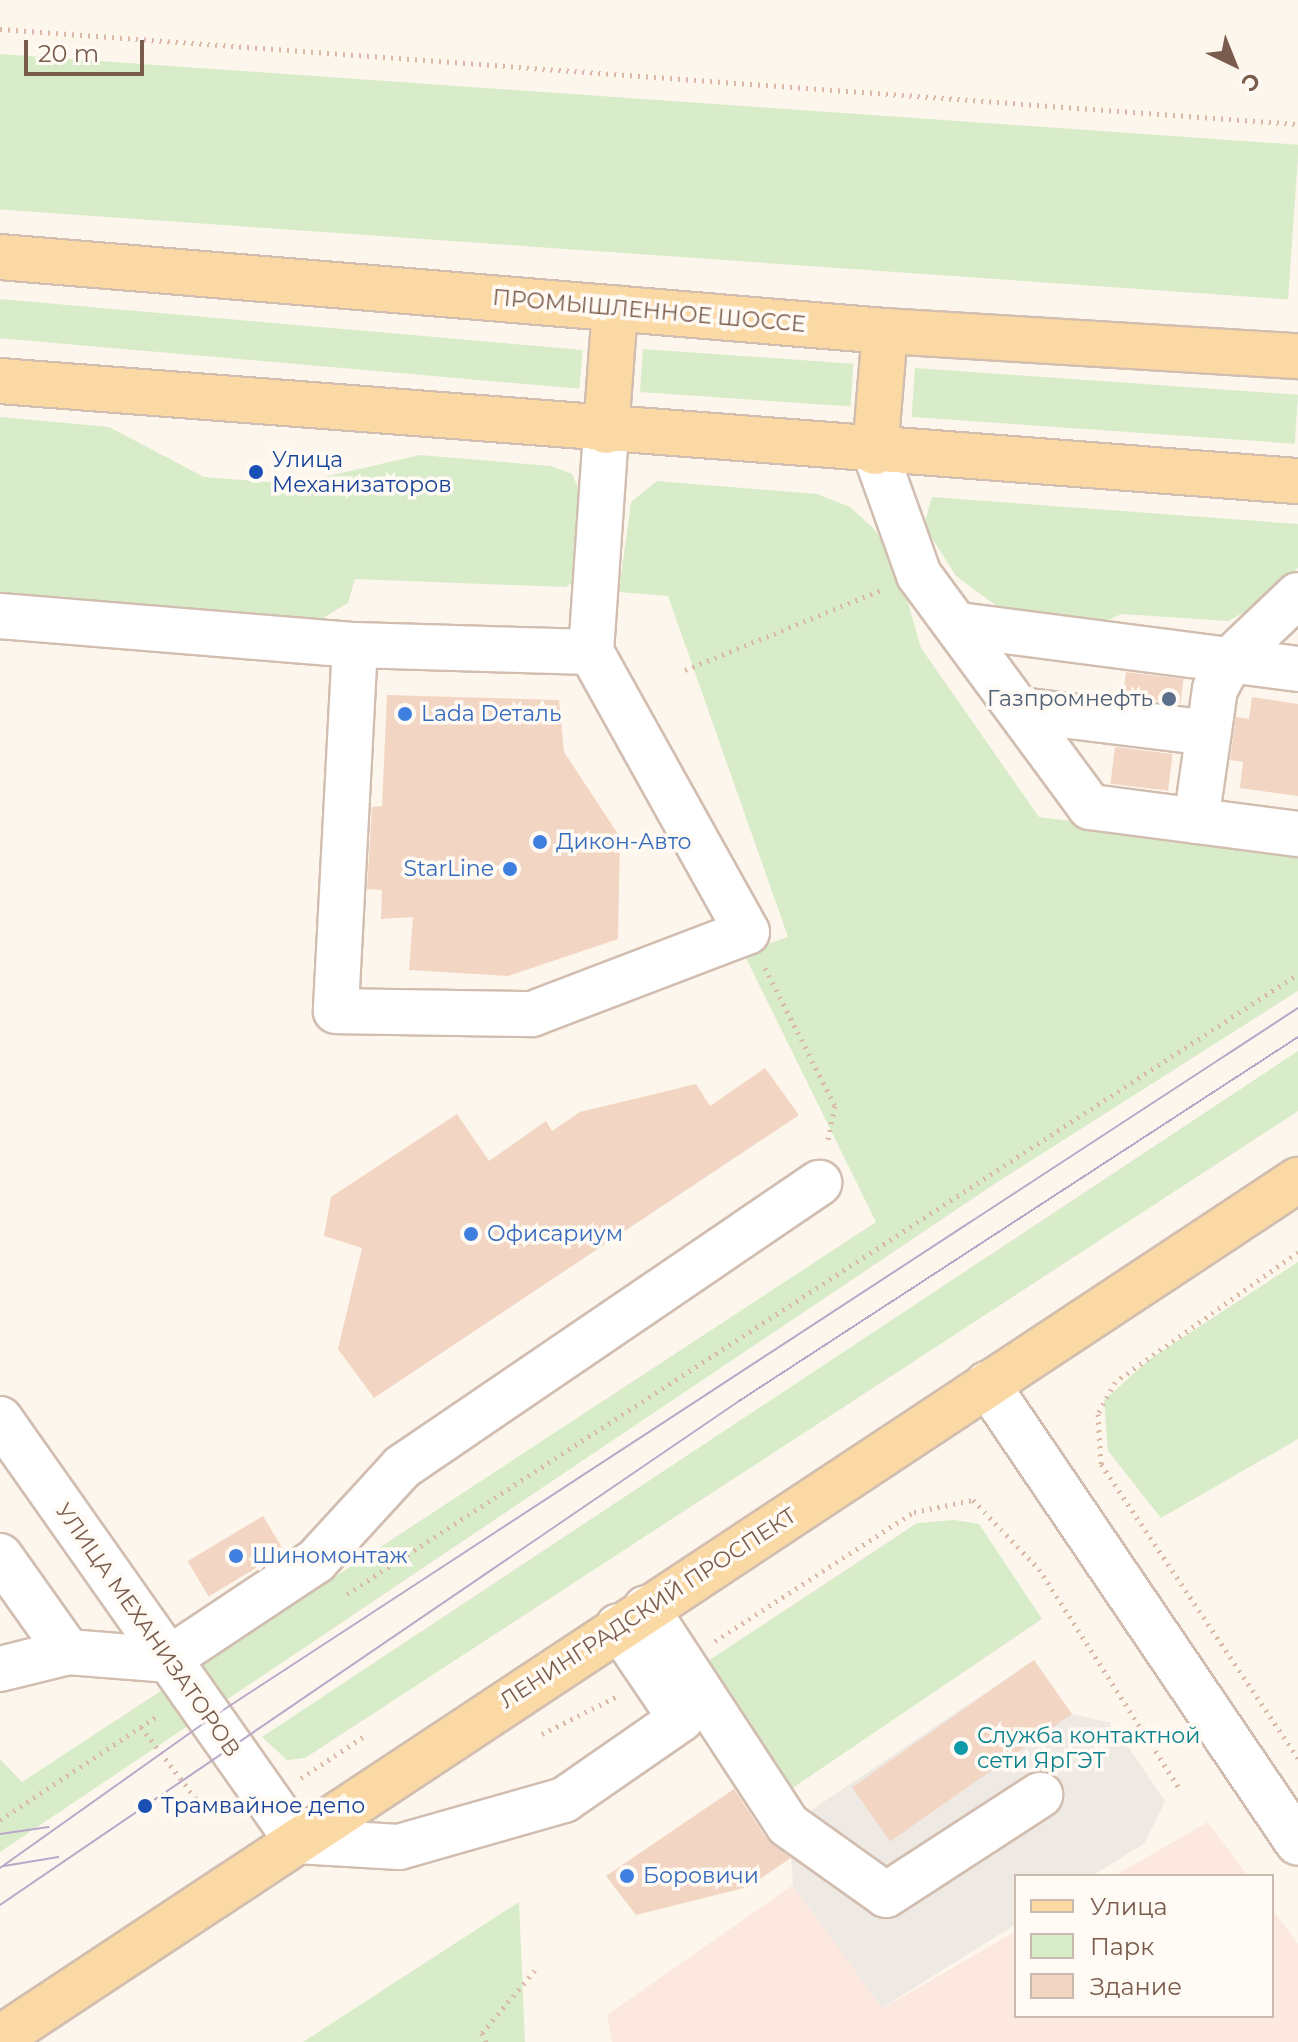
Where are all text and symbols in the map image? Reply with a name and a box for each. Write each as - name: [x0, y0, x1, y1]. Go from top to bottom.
- scale bar: [28, 24, 148, 74]
- north arrow: [1194, 24, 1274, 104]
- text: 20 m: [38, 39, 99, 68]
- text: С: [1236, 67, 1266, 97]
- street label: ПРОМЫШЛЕННОЕ ШОССЕ: [491, 284, 807, 338]
- place label: Улица Механизаторов: [272, 446, 452, 498]
- marker: Улица Механизаторов: [247, 463, 265, 481]
- place label: Газпромнефть: [987, 686, 1153, 712]
- marker: Газпромнефть: [1160, 690, 1178, 708]
- place label: Lada Dеталь: [421, 701, 561, 727]
- marker: Lada Dеталь: [396, 705, 414, 723]
- place label: Дикон-Авто: [556, 829, 692, 855]
- marker: Дикон-Авто: [531, 833, 549, 851]
- place label: StarLine: [403, 856, 494, 882]
- marker: StarLine: [501, 860, 519, 878]
- place label: Офисариум: [487, 1221, 623, 1247]
- marker: Офисариум: [462, 1225, 480, 1243]
- street label: УЛИЦА МЕХАНИЗАТОРОВ: [50, 1498, 246, 1762]
- street label: ЛЕНИНГРАДСКИЙ ПРОСПЕКТ: [495, 1502, 801, 1714]
- place label: Шиномонтаж: [252, 1543, 408, 1569]
- marker: Шиномонтаж: [227, 1547, 245, 1565]
- place label: Служба контактной сети ЯрГЭТ: [977, 1722, 1200, 1774]
- marker: Служба контактной сети ЯрГЭТ: [952, 1739, 970, 1757]
- place label: Трамвайное депо: [161, 1793, 365, 1819]
- marker: Трамвайное депо: [136, 1797, 154, 1815]
- place label: Боровичи: [643, 1863, 759, 1889]
- marker: Боровичи: [618, 1867, 636, 1885]
- legend: [1014, 1874, 1274, 2018]
- text: Улица: [1090, 1892, 1168, 1921]
- text: Парк: [1090, 1932, 1154, 1961]
- text: Здание: [1090, 1972, 1182, 2001]

